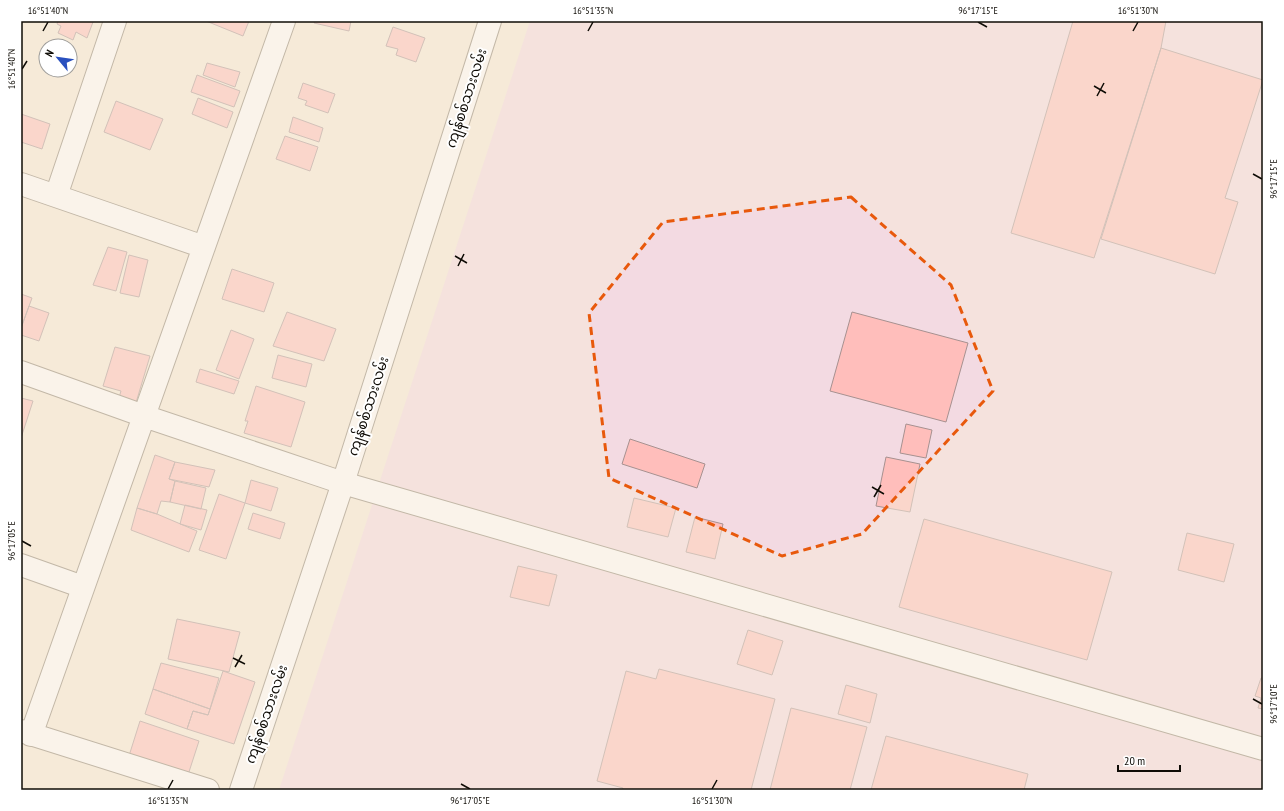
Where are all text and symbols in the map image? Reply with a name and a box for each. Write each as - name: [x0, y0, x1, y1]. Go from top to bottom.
- text: 16°51'40"N: [28, 4, 68, 17]
- text: 16°51'35"N: [573, 4, 613, 17]
- text: 96°17'15"E: [958, 4, 998, 17]
- text: 16°51'30"N: [1118, 4, 1158, 17]
- north arrow: [38, 38, 78, 78]
- street label: ကျန်စစ်သားလမ်း: [441, 46, 493, 151]
- text: N: [42, 47, 57, 59]
- text: 16°51'40"N: [5, 49, 18, 89]
- text: 96°17'15"E: [1267, 159, 1280, 199]
- street label: ကျန်စစ်သားလမ်း: [343, 354, 395, 459]
- text: 96°17'05"E: [5, 521, 18, 561]
- street label: ကျန်စစ်သားလမ်း: [240, 662, 294, 767]
- text: 96°17'10"E: [1267, 684, 1280, 724]
- scale bar: [1118, 747, 1180, 773]
- text: 20 m: [1124, 753, 1145, 768]
- text: 16°51'35"N: [148, 794, 188, 807]
- text: 96°17'05"E: [450, 794, 490, 807]
- text: 16°51'30"N: [692, 794, 732, 807]

